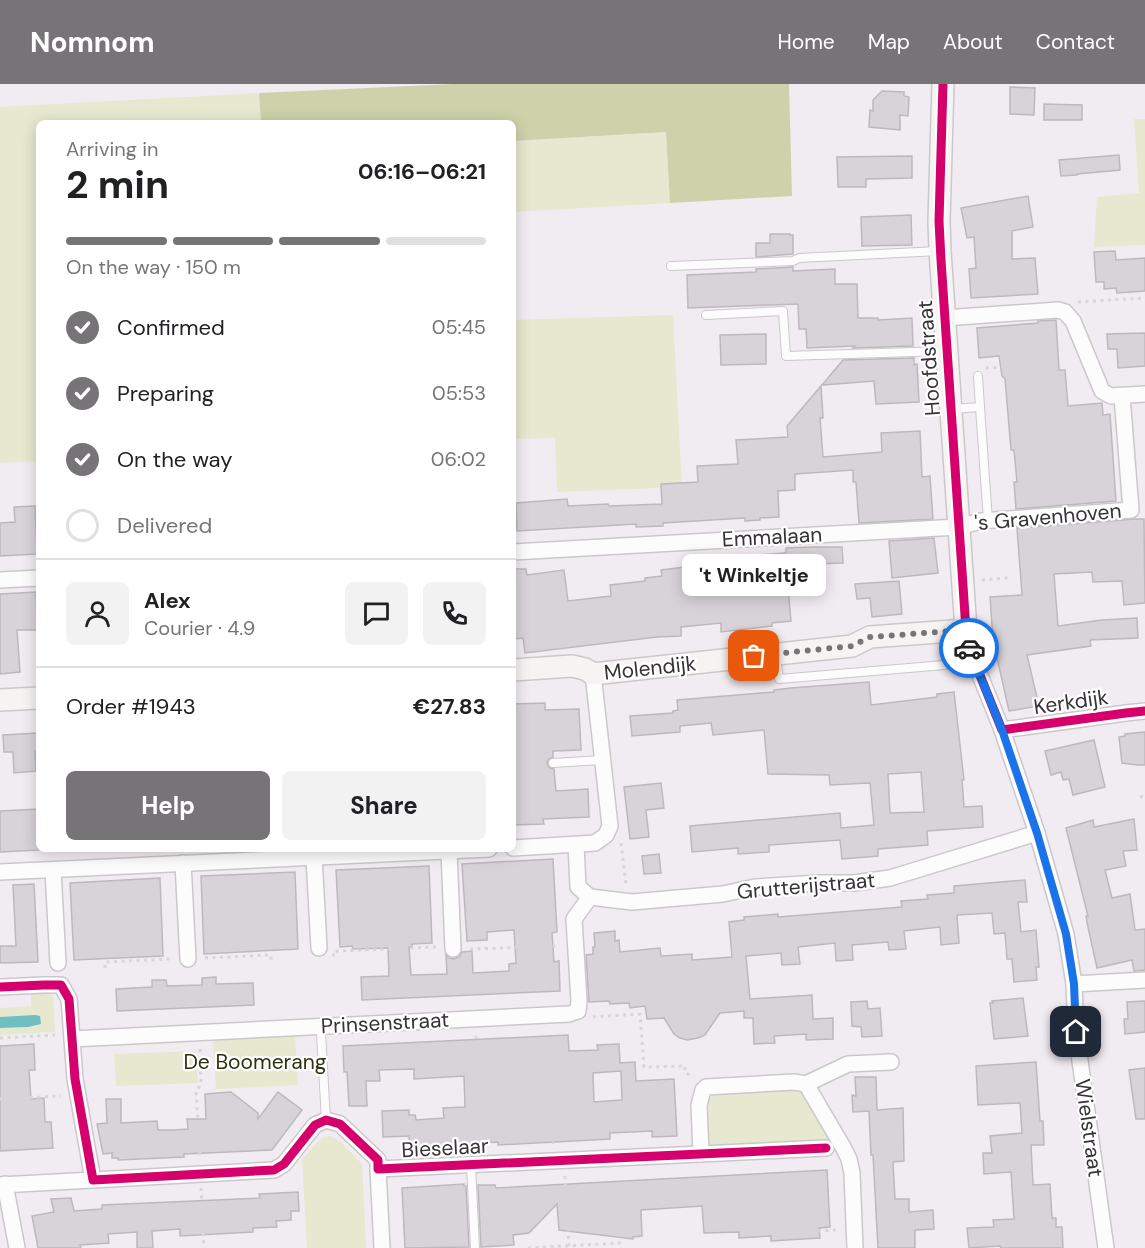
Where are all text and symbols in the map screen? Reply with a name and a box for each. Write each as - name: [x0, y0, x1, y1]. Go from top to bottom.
- text: Nomnom: [30, 24, 155, 61]
- text: Home: [777, 28, 835, 56]
- text: Map: [868, 28, 910, 56]
- text: About: [943, 28, 1003, 56]
- text: Contact: [1036, 28, 1115, 56]
- text: Arriving in: [66, 136, 158, 162]
- text: 06:16–06:21: [358, 157, 486, 186]
- text: 2 min: [66, 159, 169, 210]
- text: On the way · 150 m: [66, 254, 241, 280]
- street label: Hoofdstraat: [911, 299, 947, 417]
- icon: check: [66, 311, 99, 344]
- text: Confirmed: [117, 313, 225, 342]
- text: 05:45: [432, 314, 486, 340]
- icon: check: [66, 377, 99, 410]
- text: Preparing: [117, 379, 214, 408]
- text: 05:53: [432, 380, 486, 406]
- icon: check: [66, 443, 99, 476]
- text: On the way: [117, 445, 232, 474]
- text: 06:02: [431, 446, 486, 472]
- street label: 's Gravenhoven: [973, 497, 1123, 537]
- text: Delivered: [117, 511, 212, 540]
- street label: Emmalaan: [721, 520, 823, 554]
- callout: 't Winkeltje: [682, 554, 826, 596]
- text: 't Winkeltje: [699, 562, 809, 588]
- button: person: [66, 582, 129, 645]
- button: chat: [345, 582, 408, 645]
- button: phone: [423, 582, 486, 645]
- text: Alex: [144, 586, 191, 615]
- text: Courier · 4.9: [144, 615, 255, 641]
- courier: [939, 618, 999, 678]
- pin: [728, 630, 779, 681]
- icon: car: [953, 632, 986, 665]
- icon: bag: [737, 639, 770, 672]
- street label: Molendijk: [602, 649, 698, 687]
- street label: Kerkdijk: [1032, 683, 1110, 721]
- text: Order #1943: [66, 692, 196, 721]
- text: €27.83: [413, 692, 486, 721]
- button: Help: [66, 771, 270, 840]
- button: Share: [282, 771, 486, 840]
- street label: Grutterijstraat: [736, 866, 876, 906]
- street label: Prinsenstraat: [320, 1006, 450, 1040]
- pin: [1050, 1006, 1101, 1057]
- icon: home: [1059, 1015, 1092, 1048]
- park label: De Boomerang: [183, 1048, 327, 1076]
- street label: Wielstraat: [1068, 1077, 1110, 1179]
- street label: Bieselaar: [401, 1132, 490, 1164]

